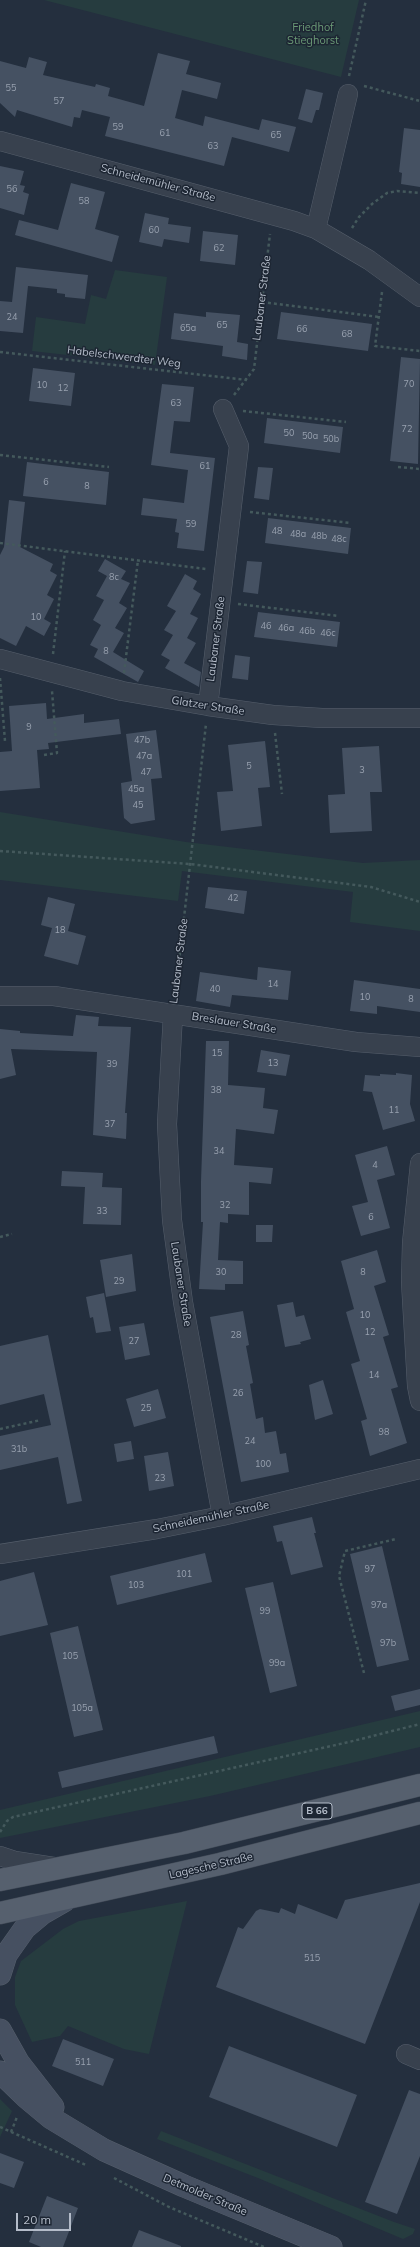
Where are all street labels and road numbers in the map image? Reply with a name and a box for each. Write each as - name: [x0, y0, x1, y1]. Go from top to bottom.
- street label: Schneidemühler Straße: [99, 161, 217, 205]
- street label: Laubaner Straße: [250, 255, 274, 341]
- street label: Habelschwerdter Weg: [66, 343, 182, 371]
- street label: Laubaner Straße: [204, 596, 228, 682]
- street label: Glatzer Straße: [171, 694, 245, 718]
- street label: Laubaner Straße: [167, 918, 191, 1004]
- street label: Breslauer Straße: [191, 1010, 277, 1036]
- street label: Laubaner Straße: [168, 1241, 194, 1327]
- street label: Schneidemühler Straße: [152, 1498, 270, 1536]
- road number: B 66: [302, 1803, 332, 1819]
- street label: Lagesche Straße: [168, 1850, 254, 1882]
- street label: Detmolder Straße: [161, 2171, 249, 2219]

